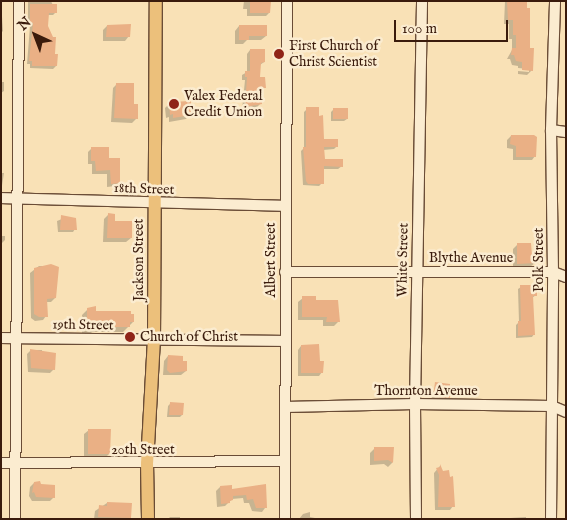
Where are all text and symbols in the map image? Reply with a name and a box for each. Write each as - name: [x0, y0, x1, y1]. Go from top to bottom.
- north arrow: [10, 10, 60, 60]
- scale bar: [397, 10, 511, 42]
- text: N: [14, 13, 35, 35]
- text: 100 m: [402, 19, 437, 38]
- place label: First Church of Christ Scientist: [289, 38, 378, 70]
- marker: First Church of Christ Scientist: [273, 48, 285, 60]
- place label: Valex Federal Credit Union: [184, 88, 263, 120]
- marker: Valex Federal Credit Union: [168, 98, 180, 110]
- street label: 18th Street: [113, 180, 175, 198]
- street label: Jackson Street: [131, 219, 147, 301]
- street label: Albert Street: [263, 223, 279, 297]
- street label: White Street: [394, 223, 412, 297]
- street label: Polk Street: [531, 228, 547, 292]
- street label: Blythe Avenue: [429, 250, 513, 266]
- street label: 19th Street: [52, 316, 114, 334]
- place label: Church of Christ: [140, 329, 238, 345]
- marker: Church of Christ: [124, 331, 136, 343]
- street label: Thornton Avenue: [374, 383, 478, 399]
- street label: 20th Street: [111, 442, 175, 458]

